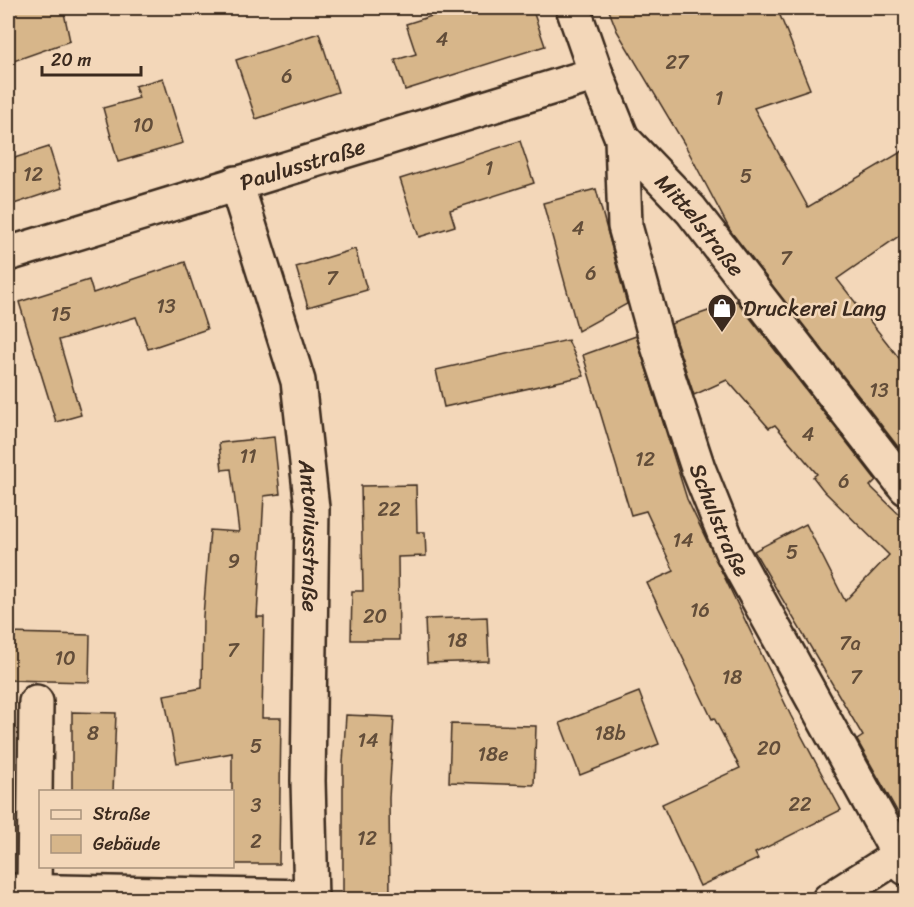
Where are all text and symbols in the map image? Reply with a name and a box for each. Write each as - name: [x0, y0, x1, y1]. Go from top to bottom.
- house number: 4: [436, 22, 448, 57]
- scale bar: [42, 39, 141, 77]
- text: 20 m: [51, 44, 91, 76]
- house number: 27: [666, 45, 690, 80]
- house number: 6: [281, 59, 293, 94]
- house number: 1: [715, 81, 723, 116]
- house number: 10: [132, 108, 154, 143]
- street label: Paulusstraße: [235, 127, 370, 202]
- house number: 1: [485, 151, 493, 186]
- house number: 12: [23, 157, 44, 192]
- house number: 5: [740, 159, 752, 194]
- street label: Mittelstraße: [645, 164, 755, 285]
- house number: 4: [572, 211, 584, 246]
- house number: 7: [780, 241, 793, 276]
- house number: 6: [585, 256, 597, 291]
- house number: 7: [326, 261, 339, 296]
- house number: 13: [156, 289, 176, 324]
- place label: Druckerei Lang: [743, 289, 887, 328]
- shop icon: Druckerei Lang: [706, 292, 738, 334]
- house number: 15: [51, 297, 71, 332]
- house number: 13: [869, 373, 889, 408]
- house number: 4: [802, 417, 814, 452]
- house number: 11: [239, 439, 257, 474]
- house number: 12: [635, 442, 656, 477]
- street label: Antoniusstraße: [287, 457, 331, 612]
- street label: Schulstraße: [678, 457, 761, 584]
- house number: 6: [838, 464, 850, 499]
- house number: 22: [377, 492, 401, 527]
- house number: 14: [672, 523, 694, 558]
- house number: 5: [786, 535, 798, 570]
- house number: 9: [228, 544, 240, 579]
- house number: 16: [690, 593, 710, 628]
- house number: 20: [363, 599, 387, 634]
- house number: 18: [447, 623, 467, 658]
- house number: 7a: [839, 626, 861, 661]
- house number: 7: [227, 633, 240, 668]
- house number: 10: [54, 641, 76, 676]
- house number: 18: [722, 660, 742, 695]
- house number: 7: [850, 660, 863, 695]
- house number: 8: [87, 716, 99, 751]
- house number: 18b: [594, 716, 626, 751]
- house number: 14: [357, 723, 379, 758]
- house number: 5: [250, 729, 262, 764]
- house number: 20: [757, 731, 781, 766]
- house number: 18e: [478, 737, 508, 772]
- house number: 22: [788, 787, 812, 822]
- house number: 3: [251, 788, 262, 823]
- legend: [39, 790, 234, 868]
- text: Straße: [93, 798, 150, 830]
- house number: 12: [357, 821, 378, 856]
- house number: 2: [250, 824, 262, 859]
- text: Gebäude: [93, 828, 161, 860]

